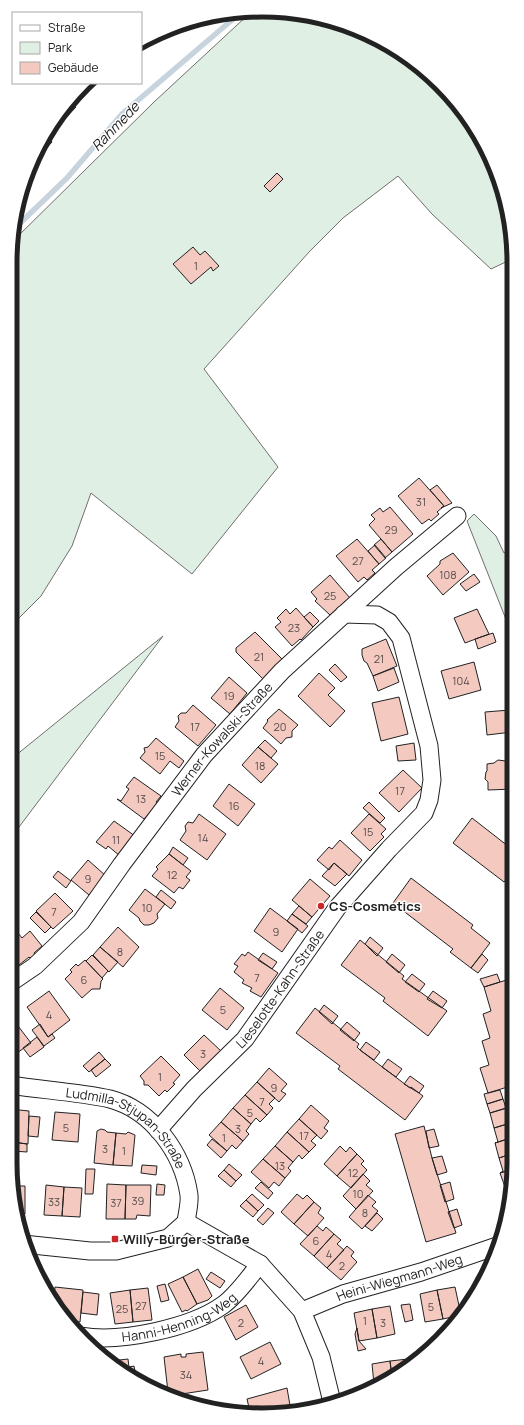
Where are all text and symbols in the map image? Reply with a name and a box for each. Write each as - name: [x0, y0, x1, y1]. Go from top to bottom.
- legend: [12, 12, 142, 84]
- text: Straße: [48, 19, 85, 36]
- text: Park: [48, 39, 73, 56]
- text: Gebäude: [48, 59, 99, 76]
- water label: Rahmede: [87, 97, 144, 155]
- house number: 1: [194, 258, 198, 273]
- house number: 31: [416, 494, 426, 509]
- house number: 29: [384, 522, 398, 537]
- house number: 27: [352, 553, 364, 568]
- house number: 108: [439, 567, 457, 582]
- house number: 25: [324, 588, 336, 603]
- house number: 23: [288, 620, 300, 635]
- house number: 21: [254, 649, 264, 664]
- house number: 21: [374, 651, 384, 666]
- house number: 104: [452, 673, 470, 688]
- street label: Werner-Kowalski-Straße: [167, 678, 277, 800]
- house number: 19: [223, 688, 235, 703]
- house number: 17: [190, 719, 200, 734]
- house number: 20: [274, 719, 286, 734]
- house number: 15: [155, 748, 165, 763]
- house number: 18: [255, 758, 265, 773]
- house number: 17: [395, 783, 405, 798]
- house number: 13: [136, 791, 146, 806]
- house number: 16: [228, 798, 240, 813]
- house number: 15: [363, 824, 373, 839]
- house number: 14: [198, 830, 208, 845]
- house number: 11: [112, 832, 120, 847]
- house number: 12: [167, 867, 177, 882]
- house number: 9: [85, 871, 92, 886]
- place label: CS-Cosmetics: [329, 897, 421, 915]
- house number: 10: [141, 900, 153, 915]
- marker: CS-Cosmetics: [316, 901, 326, 911]
- house number: 7: [51, 904, 57, 919]
- house number: 9: [273, 924, 280, 939]
- street label: Lieselotte-Kahn-Straße: [232, 926, 328, 1052]
- house number: 8: [117, 944, 123, 959]
- house number: 7: [254, 970, 260, 985]
- house number: 6: [81, 972, 88, 987]
- house number: 5: [220, 1002, 226, 1017]
- house number: 4: [46, 1007, 52, 1022]
- house number: 3: [200, 1046, 206, 1061]
- house number: 1: [158, 1069, 162, 1084]
- house number: 9: [271, 1080, 278, 1095]
- street label: Ludmilla-Stjupan-Straße: [65, 1083, 190, 1172]
- house number: 7: [259, 1094, 265, 1109]
- house number: 5: [247, 1105, 253, 1120]
- house number: 5: [63, 1120, 69, 1135]
- house number: 3: [235, 1121, 241, 1136]
- house number: 17: [299, 1128, 309, 1143]
- house number: 1: [222, 1130, 226, 1145]
- house number: 3: [102, 1141, 108, 1156]
- house number: 1: [122, 1143, 126, 1158]
- house number: 13: [275, 1158, 285, 1173]
- house number: 12: [348, 1165, 358, 1180]
- house number: 10: [352, 1186, 364, 1201]
- house number: 39: [132, 1193, 145, 1208]
- house number: 33: [48, 1194, 60, 1209]
- house number: 37: [110, 1195, 122, 1210]
- house number: 8: [362, 1205, 368, 1220]
- place label: Willy-Bürger-Straße: [123, 1230, 250, 1248]
- house number: 6: [313, 1233, 320, 1248]
- marker: Willy-Bürger-Straße: [110, 1234, 120, 1244]
- house number: 4: [326, 1246, 332, 1261]
- street label: Heini-Wiegmann-Weg: [333, 1250, 465, 1305]
- house number: 2: [339, 1258, 345, 1273]
- street label: Hanni-Henning-Weg: [121, 1289, 240, 1346]
- house number: 27: [135, 1298, 147, 1313]
- house number: 5: [428, 1299, 434, 1314]
- house number: 25: [116, 1301, 128, 1316]
- house number: 1: [363, 1313, 367, 1328]
- house number: 2: [238, 1315, 244, 1330]
- house number: 3: [380, 1315, 386, 1330]
- house number: 4: [258, 1353, 264, 1368]
- house number: 34: [180, 1367, 192, 1382]

